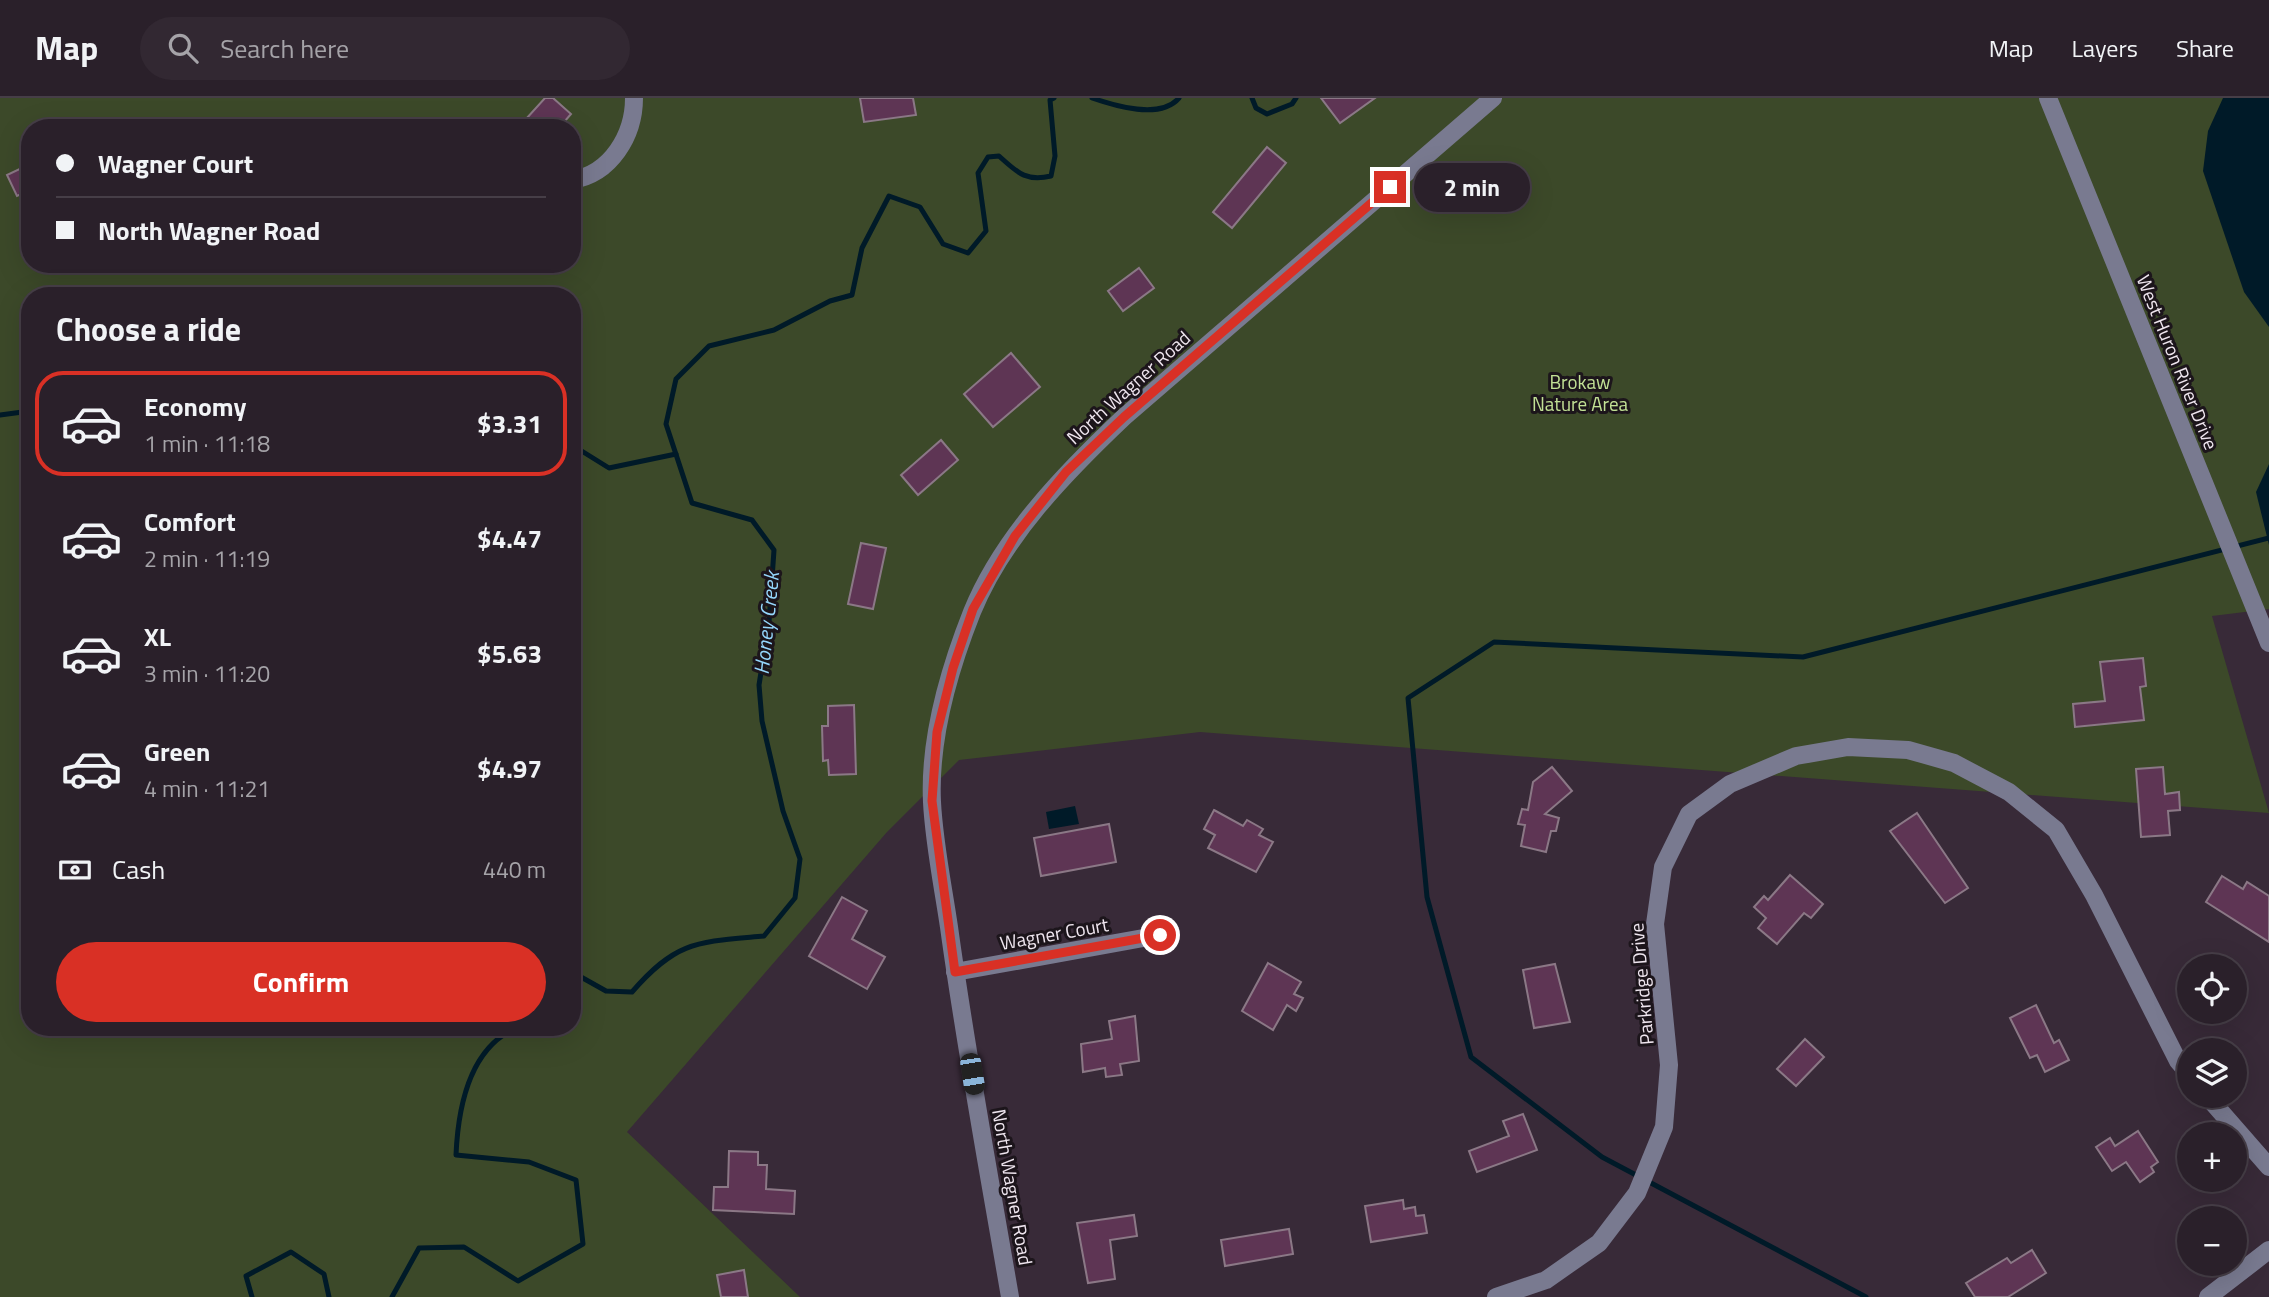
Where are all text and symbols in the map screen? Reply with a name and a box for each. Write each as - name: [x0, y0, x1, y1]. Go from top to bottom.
- search box: [140, 17, 630, 80]
- text: Map: [35, 23, 98, 73]
- icon: search: [164, 29, 202, 67]
- text: Search here: [220, 29, 349, 68]
- text: Map: [1989, 30, 2034, 66]
- text: Layers: [2072, 30, 2138, 66]
- text: Share: [2176, 30, 2234, 66]
- text: Wagner Court: [98, 144, 253, 183]
- callout: 2 min: [1414, 162, 1530, 212]
- text: 2 min: [1444, 170, 1500, 205]
- route end: [1374, 171, 1406, 203]
- text: North Wagner Road: [98, 211, 320, 250]
- street label: West Huron River Drive: [2130, 270, 2226, 454]
- text: Choose a ride: [56, 305, 241, 353]
- street label: North Wagner Road: [1060, 323, 1196, 451]
- park label: Brokaw Nature Area: [1532, 367, 1629, 418]
- text: Economy: [144, 387, 246, 426]
- icon: car: [60, 392, 123, 455]
- text: $3.31: [477, 404, 542, 443]
- text: 1 min · 11:18: [144, 426, 270, 461]
- text: Comfort: [144, 502, 236, 541]
- icon: car: [60, 507, 123, 570]
- text: $4.47: [477, 519, 542, 558]
- text: 2 min · 11:19: [144, 541, 270, 576]
- water label: Honey Creek: [745, 567, 788, 676]
- text: XL: [144, 617, 171, 656]
- icon: car: [60, 622, 123, 685]
- text: $5.63: [477, 634, 542, 673]
- text: 3 min · 11:20: [144, 656, 270, 691]
- text: Green: [144, 732, 210, 771]
- icon: car: [60, 737, 123, 800]
- text: $4.97: [477, 749, 542, 788]
- text: 4 min · 11:21: [144, 771, 270, 806]
- text: Cash: [112, 850, 165, 889]
- icon: cash: [56, 851, 94, 889]
- text: 440 m: [483, 852, 546, 887]
- street label: Wagner Court: [997, 909, 1111, 957]
- route start: [1144, 919, 1176, 951]
- street label: Parkridge Drive: [1621, 922, 1661, 1046]
- button: Confirm: [56, 942, 546, 1022]
- map controls: [2177, 954, 2247, 1276]
- button: locate: [2177, 954, 2247, 1024]
- button: layers: [2177, 1038, 2247, 1108]
- car: [959, 1052, 986, 1096]
- street label: North Wagner Road: [985, 1107, 1041, 1267]
- button: +: [2177, 1122, 2247, 1192]
- button: −: [2177, 1206, 2247, 1276]

